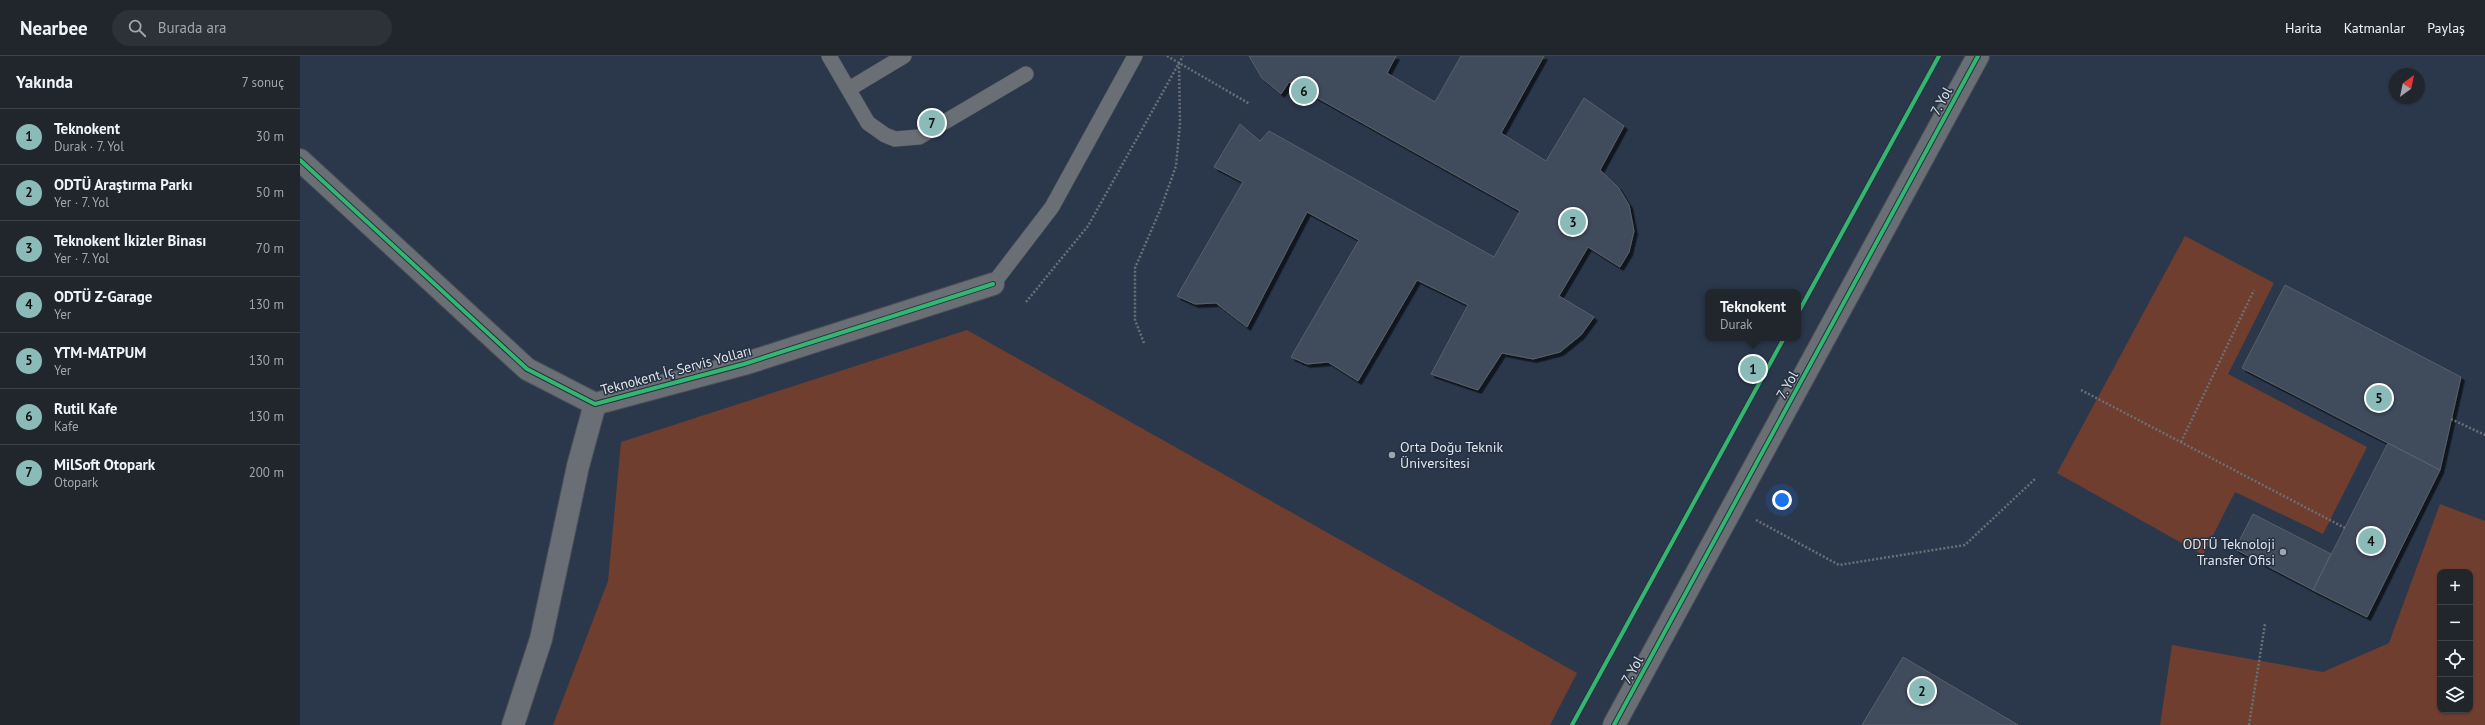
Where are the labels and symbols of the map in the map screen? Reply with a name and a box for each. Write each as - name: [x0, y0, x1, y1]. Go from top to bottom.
- north arrow: [2389, 68, 2425, 104]
- pin: 6: [1291, 76, 1317, 106]
- street label: 7. Yol: [1926, 84, 1956, 118]
- pin: 7: [919, 108, 945, 138]
- pin: 3: [1560, 207, 1586, 237]
- street label: Teknokent İç Servis Yolları: [599, 341, 753, 399]
- pin: 1: [1740, 354, 1766, 384]
- street label: 7. Yol: [1772, 368, 1802, 402]
- pin: 5: [2366, 383, 2392, 413]
- place label: Orta Doğu Teknik Üniversitesi: [1400, 438, 1503, 472]
- marker: Orta Doğu Teknik Üniversitesi: [1387, 450, 1397, 460]
- your location: [1772, 490, 1792, 510]
- pin: 4: [2358, 526, 2384, 556]
- place label: ODTÜ Teknoloji Transfer Ofisi: [2183, 535, 2275, 569]
- marker: ODTÜ Teknoloji Transfer Ofisi: [2278, 547, 2288, 557]
- street label: 7. Yol: [1617, 653, 1647, 687]
- pin: 2: [1909, 676, 1935, 706]

